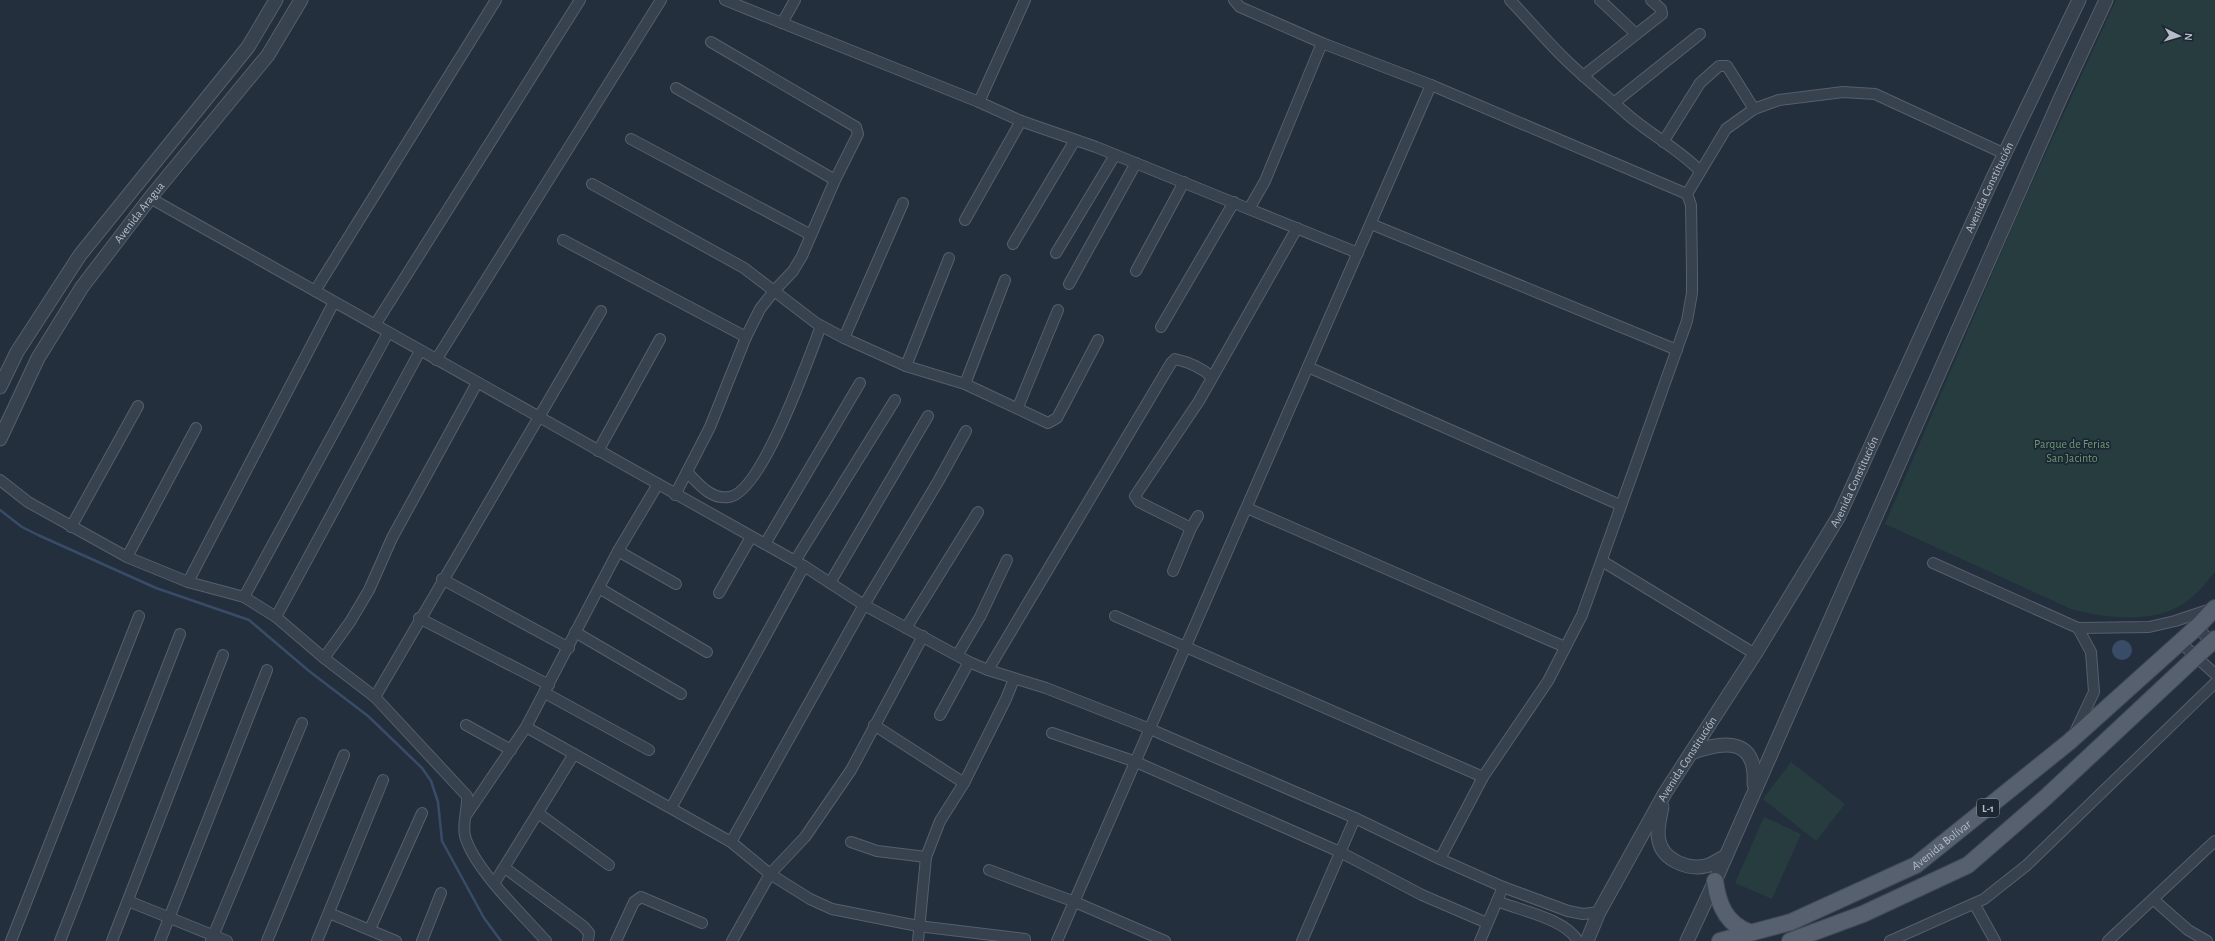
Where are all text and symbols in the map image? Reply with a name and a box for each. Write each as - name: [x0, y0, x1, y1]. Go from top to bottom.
- north arrow: [2159, 16, 2199, 56]
- text: N: [2183, 33, 2194, 41]
- street label: Avenida Constitución: [1963, 140, 2015, 234]
- street label: Avenida Aragua: [112, 179, 167, 245]
- street label: Avenida Constitución: [1828, 435, 1880, 529]
- park label: Parque de Ferias San Jacinto: [2034, 438, 2110, 464]
- street label: Avenida Constitución: [1655, 714, 1719, 804]
- road number: L-1: [1977, 799, 1999, 817]
- street label: Avenida Bolívar: [1910, 817, 1973, 872]

